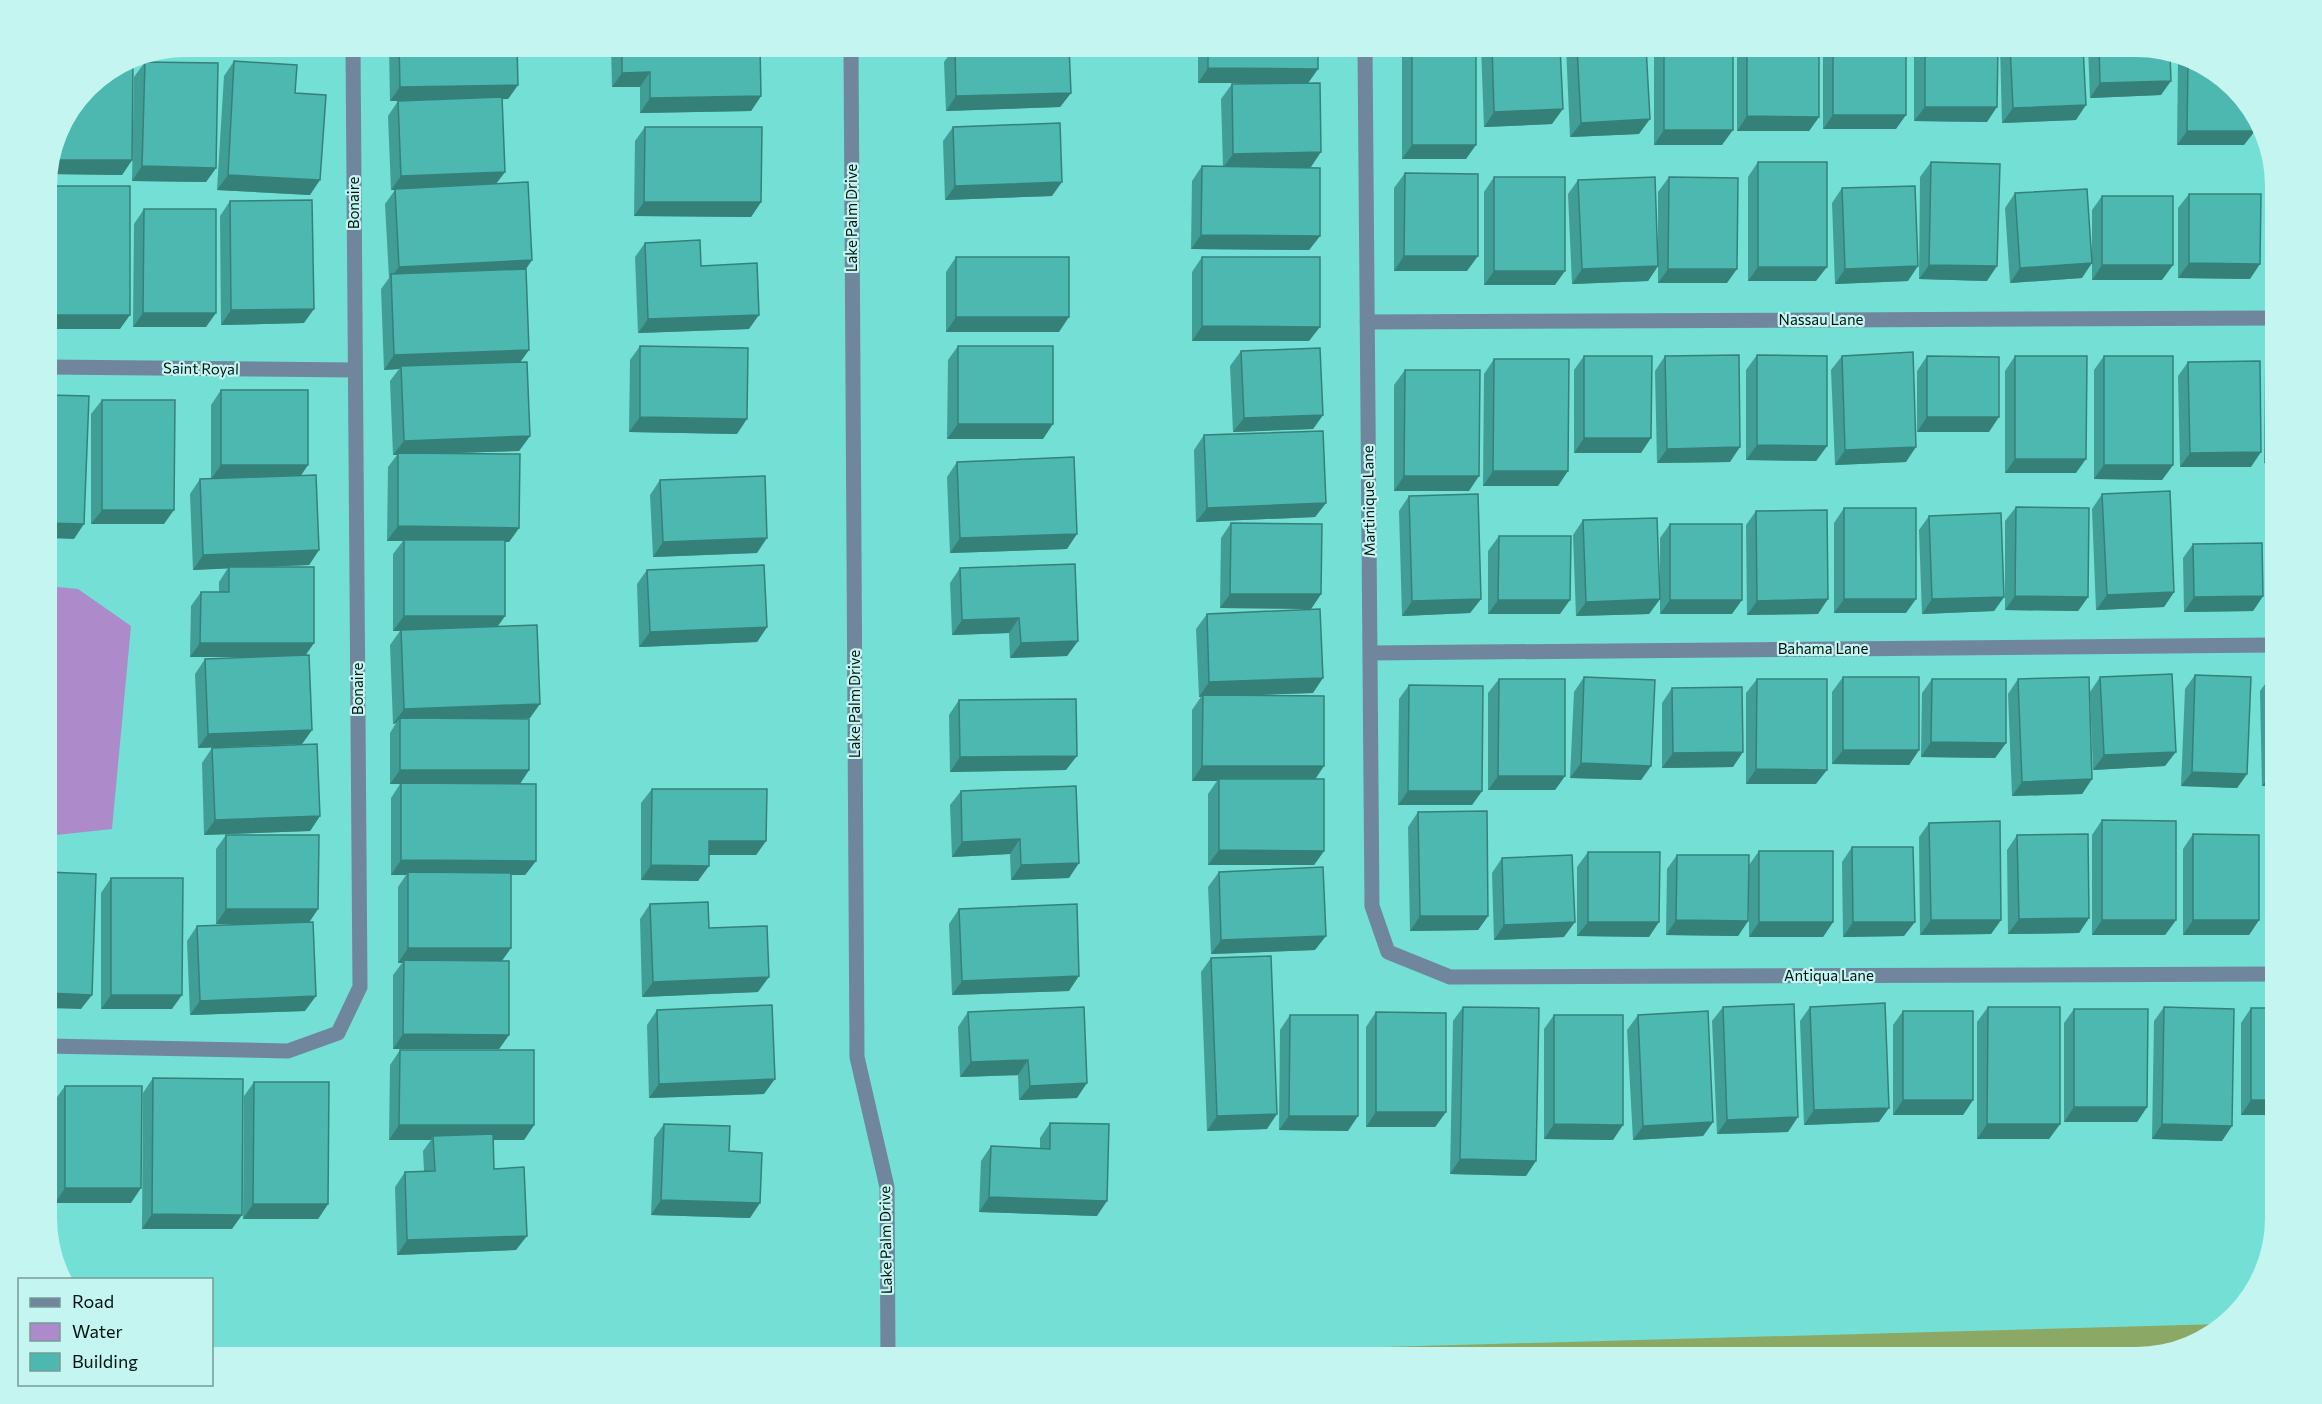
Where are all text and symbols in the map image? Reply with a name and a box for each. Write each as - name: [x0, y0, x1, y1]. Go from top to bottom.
- street label: Lake Palm Drive: [842, 164, 860, 272]
- street label: Bonaire: [344, 177, 362, 229]
- street label: Nassau Lane: [1779, 310, 1863, 328]
- street label: Saint Royal: [163, 358, 239, 378]
- street label: Martinique Lane: [1358, 445, 1378, 557]
- street label: Bahama Lane: [1778, 639, 1868, 657]
- street label: Lake Palm Drive: [845, 650, 863, 758]
- street label: Bonaire: [348, 663, 366, 715]
- street label: Antiqua Lane: [1784, 966, 1874, 984]
- street label: Lake Palm Drive: [875, 1186, 895, 1294]
- legend: [18, 1278, 213, 1386]
- text: Road: [72, 1290, 114, 1312]
- text: Water: [72, 1320, 123, 1342]
- text: Building: [72, 1350, 138, 1372]

